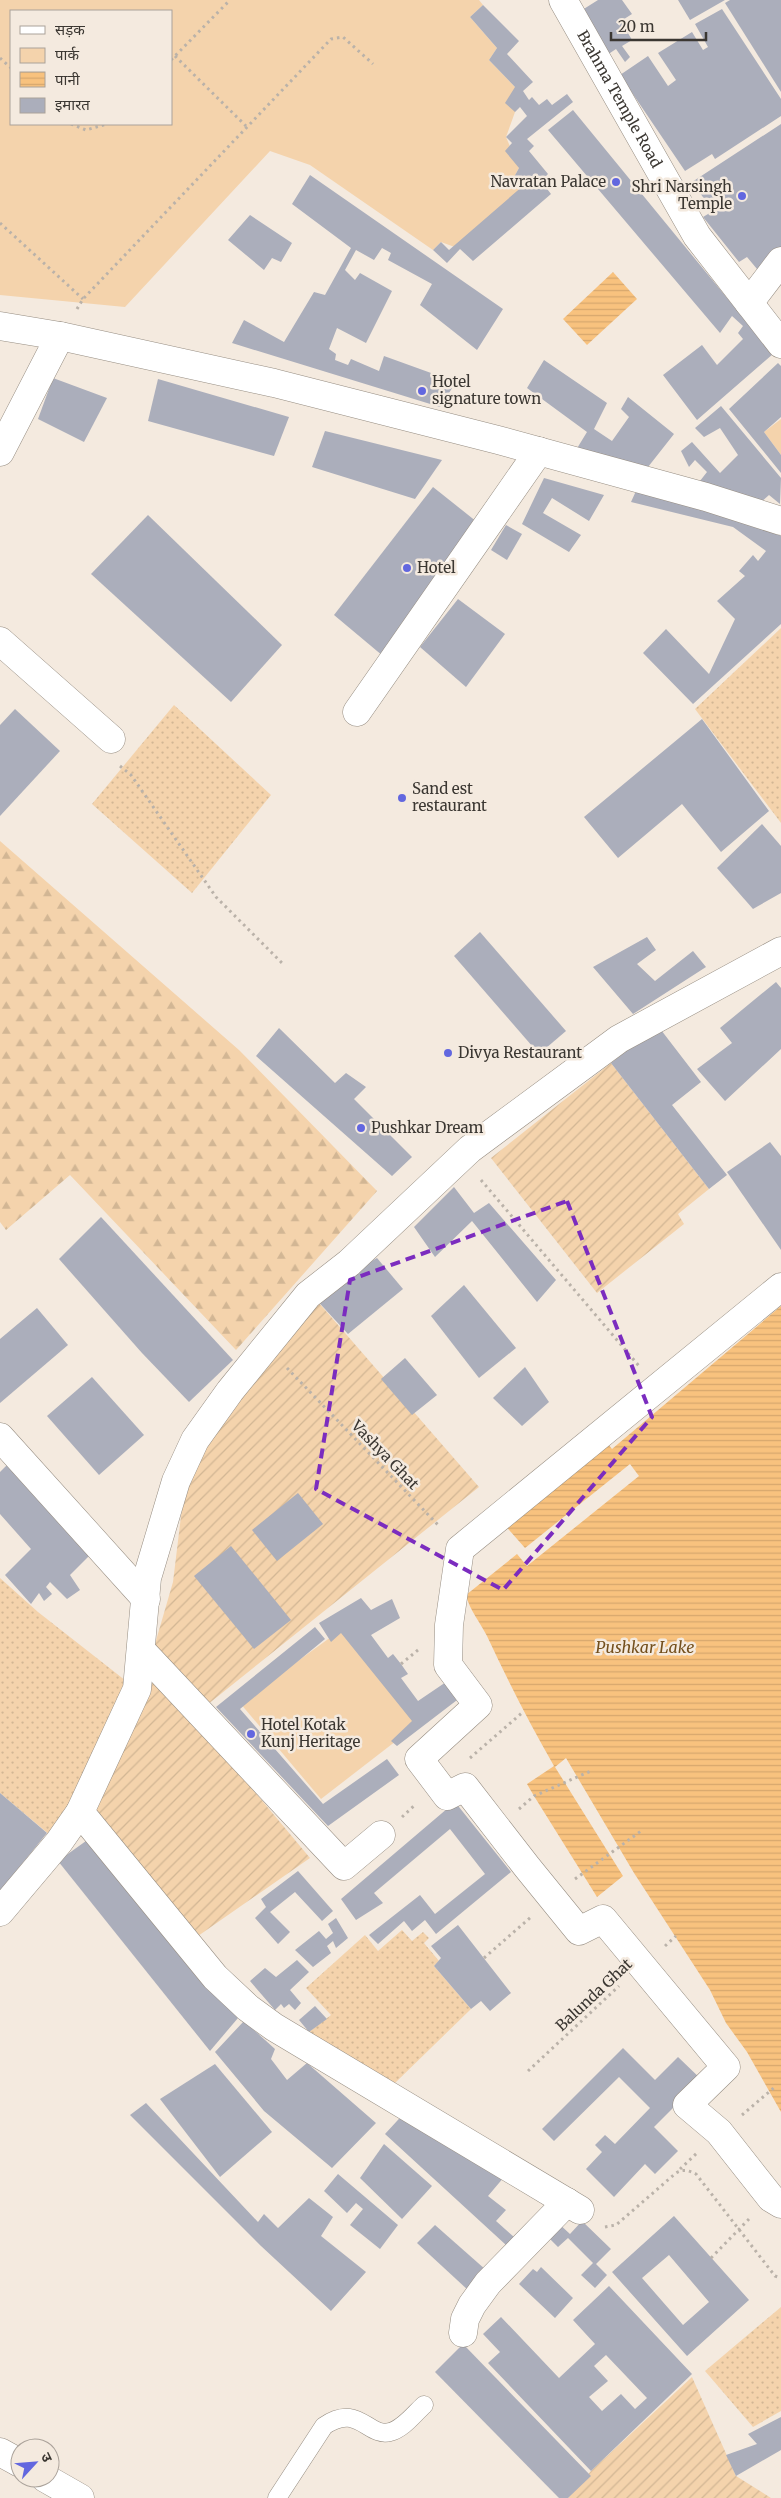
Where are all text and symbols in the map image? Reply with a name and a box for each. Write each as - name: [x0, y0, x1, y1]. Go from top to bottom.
- legend: [10, 10, 172, 125]
- scale bar: [611, 10, 706, 42]
- text: 20 m: [618, 17, 655, 36]
- text: सड़क: [55, 20, 85, 39]
- street label: Brahma Temple Road: [573, 27, 666, 171]
- text: पार्क: [55, 45, 79, 64]
- text: पानी: [55, 70, 81, 89]
- text: इमारत: [55, 95, 90, 114]
- place label: Navratan Palace: [491, 172, 606, 191]
- marker: Navratan Palace: [610, 176, 622, 188]
- place label: Shri Narsingh Temple: [631, 177, 732, 213]
- marker: Shri Narsingh Temple: [736, 190, 748, 202]
- place label: Hotel signature town: [432, 372, 541, 408]
- marker: Hotel signature town: [416, 385, 428, 397]
- place label: Hotel: [417, 558, 456, 577]
- marker: Hotel: [401, 562, 413, 574]
- place label: Sand est restaurant: [412, 779, 487, 815]
- marker: Sand est restaurant: [396, 792, 408, 804]
- place label: Divya Restaurant: [458, 1043, 582, 1062]
- marker: Divya Restaurant: [442, 1047, 454, 1059]
- place label: Pushkar Dream: [371, 1118, 483, 1137]
- marker: Pushkar Dream: [355, 1122, 367, 1134]
- street label: Vashya Ghat: [347, 1415, 423, 1493]
- water label: Pushkar Lake: [595, 1637, 695, 1657]
- place label: Hotel Kotak Kunj Heritage: [261, 1715, 361, 1751]
- marker: Hotel Kotak Kunj Heritage: [245, 1728, 257, 1740]
- street label: Balunda Ghat: [551, 1954, 636, 2035]
- north arrow: [10, 2438, 60, 2488]
- text: उ: [37, 2450, 57, 2466]

